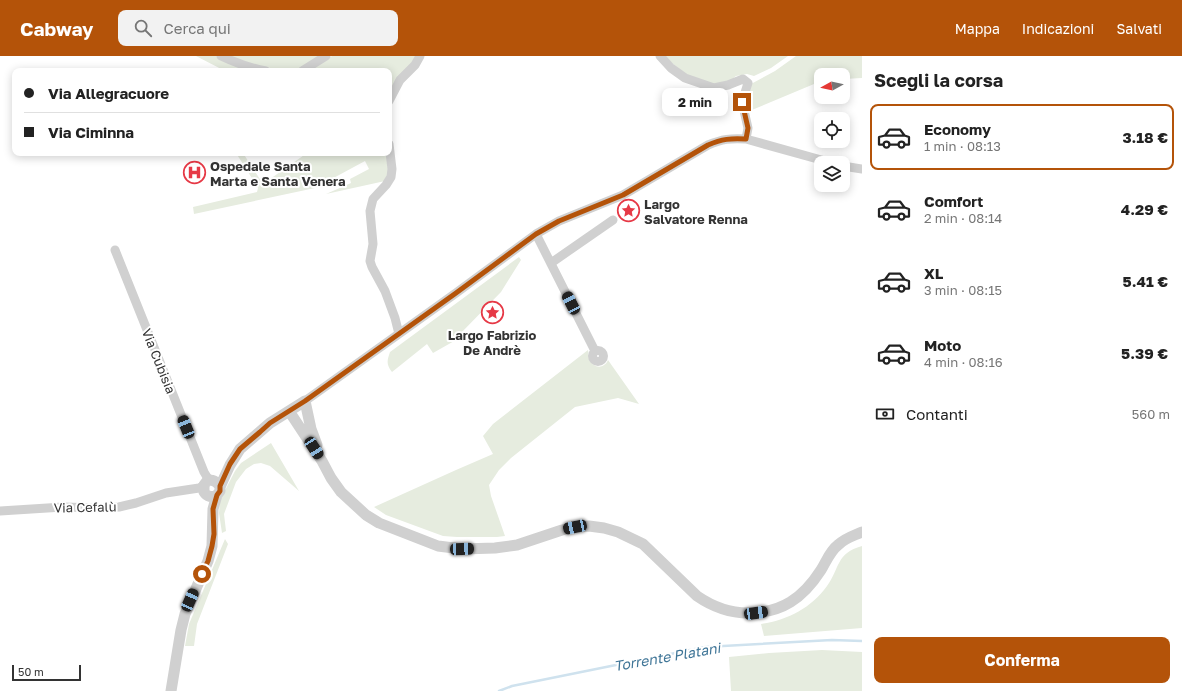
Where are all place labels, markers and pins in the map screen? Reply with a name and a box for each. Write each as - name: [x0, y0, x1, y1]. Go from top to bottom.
- place label: Ospedale Santa Marta e Santa Venera: [210, 158, 346, 189]
- hospital icon: Ospedale Santa Marta e Santa Venera: [181, 160, 207, 186]
- place label: Largo Salvatore Renna: [644, 196, 748, 227]
- place icon: Largo Salvatore Renna: [615, 198, 641, 224]
- place icon: Largo Fabrizio De Andrè: [479, 300, 505, 326]
- place label: Largo Fabrizio De Andrè: [448, 327, 537, 358]

